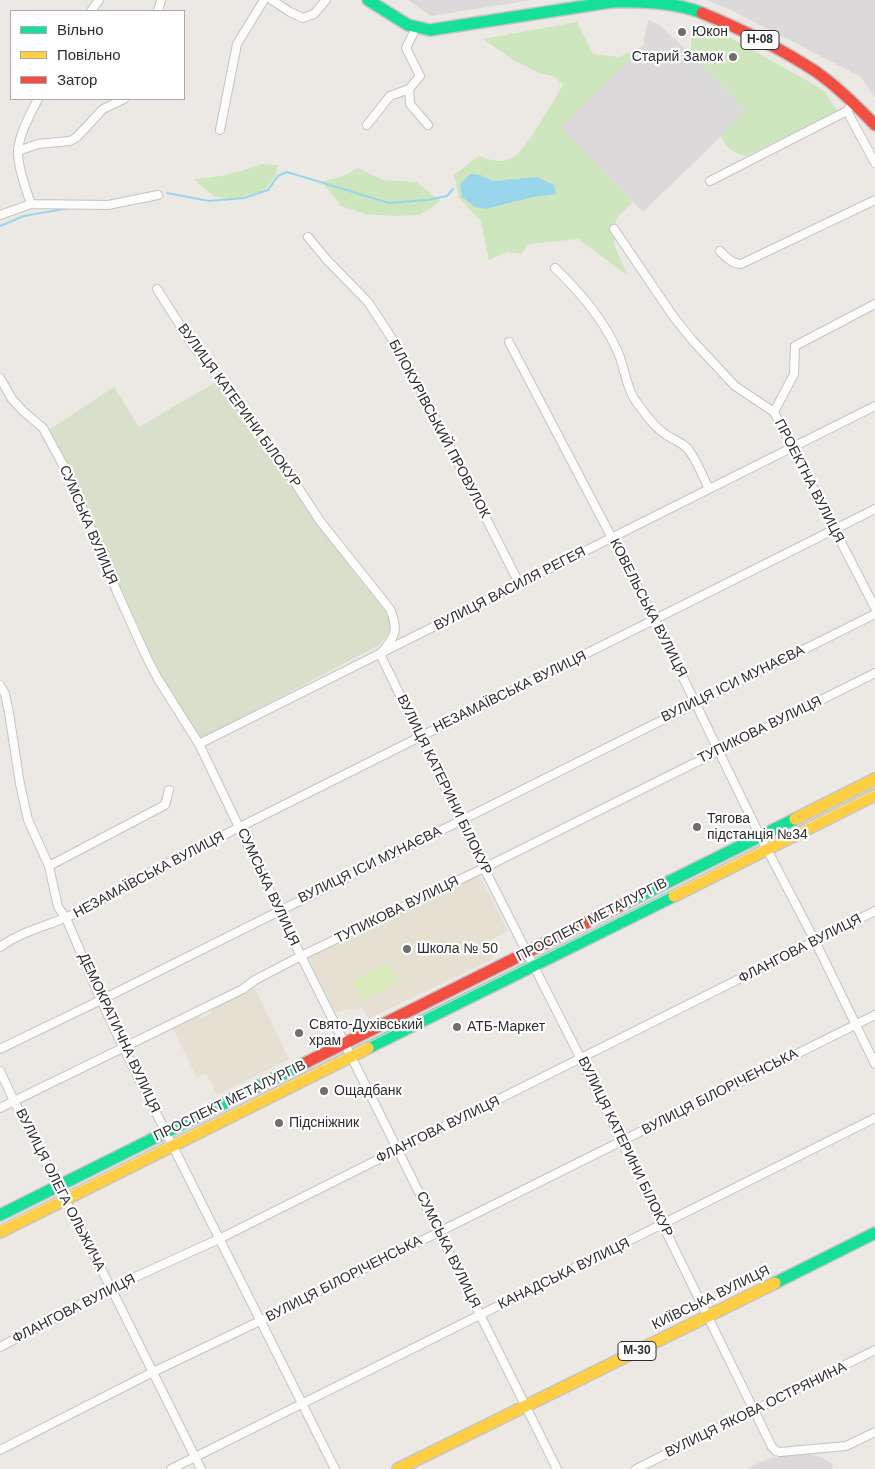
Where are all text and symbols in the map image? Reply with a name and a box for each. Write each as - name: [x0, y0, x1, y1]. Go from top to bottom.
- legend: [10, 10, 185, 100]
- text: Вільно: [57, 21, 104, 38]
- place label: Юкон: [692, 24, 728, 40]
- marker: Юкон: [676, 26, 688, 38]
- road number: Н-08: [741, 30, 779, 50]
- text: Повільно: [57, 46, 121, 63]
- place label: Старий Замок: [632, 49, 723, 65]
- marker: Старий Замок: [727, 51, 739, 63]
- text: Затор: [57, 71, 97, 88]
- street label: ВУЛИЦЯ КАТЕРИНИ БІЛОКУР: [174, 321, 304, 491]
- street label: БІЛОКУРІВСЬКИЙ ПРОВУЛОК: [385, 337, 493, 521]
- street label: ПРОЕКТНА ВУЛИЦЯ: [771, 416, 847, 546]
- street label: СУМСЬКА ВУЛИЦЯ: [55, 463, 121, 587]
- street label: КОВЕЛЬСЬКА ВУЛИЦЯ: [606, 536, 690, 680]
- street label: ВУЛИЦЯ ВАСИЛЯ РЕГЕЯ: [431, 543, 589, 635]
- street label: ВУЛИЦЯ ІСИ МУНАЄВА: [659, 642, 807, 726]
- street label: НЕЗАМАЇВСЬКА ВУЛИЦЯ: [431, 648, 589, 736]
- street label: ВУЛИЦЯ КАТЕРИНИ БІЛОКУР: [393, 692, 495, 878]
- street label: ТУПИКОВА ВУЛИЦЯ: [695, 693, 825, 767]
- place label: Тягова пiдстанцiя №34: [707, 811, 808, 844]
- marker: Тягова пiдстанцiя №34: [691, 821, 703, 833]
- street label: ВУЛИЦЯ ІСИ МУНАЄВА: [296, 823, 444, 907]
- street label: СУМСЬКА ВУЛИЦЯ: [233, 825, 303, 949]
- street label: НЕЗАМАЇВСЬКА ВУЛИЦЯ: [71, 828, 227, 922]
- street label: ТУПИКОВА ВУЛИЦЯ: [332, 873, 462, 947]
- street label: ПРОСПЕКТ МЕТАЛУРГІВ: [514, 875, 670, 965]
- street label: ФЛАНГОВА ВУЛИЦЯ: [736, 911, 864, 987]
- place label: Школа № 50: [417, 941, 498, 957]
- marker: Школа № 50: [401, 943, 413, 955]
- street label: ДЕМОКРАТИЧНА ВУЛИЦЯ: [75, 950, 163, 1116]
- place label: Свято-Духівський храм: [309, 1017, 423, 1050]
- place label: АТБ-Маркет: [467, 1019, 545, 1035]
- marker: АТБ-Маркет: [451, 1021, 463, 1033]
- marker: Свято-Духівський храм: [293, 1027, 305, 1039]
- street label: ВУЛИЦЯ БІЛОРІЧЕНСЬКА: [639, 1045, 801, 1139]
- street label: ВУЛИЦЯ КАТЕРИНИ БІЛОКУР: [574, 1054, 676, 1240]
- street label: ПРОСПЕКТ МЕТАЛУРГІВ: [151, 1057, 309, 1145]
- place label: Ощадбанк: [334, 1083, 402, 1099]
- marker: Ощадбанк: [318, 1085, 330, 1097]
- street label: ФЛАНГОВА ВУЛИЦЯ: [373, 1093, 503, 1167]
- street label: ВУЛИЦЯ ОЛЕГА ОЛЬЖИЧА: [12, 1106, 108, 1274]
- place label: Підсніжник: [289, 1115, 359, 1131]
- marker: Підсніжник: [273, 1117, 285, 1129]
- street label: СУМСЬКА ВУЛИЦЯ: [412, 1189, 484, 1311]
- street label: ВУЛИЦЯ БІЛОРІЧЕНСЬКА: [263, 1232, 425, 1326]
- street label: КАНАДСЬКА ВУЛИЦЯ: [495, 1235, 633, 1313]
- street label: КИЇВСЬКА ВУЛИЦЯ: [649, 1262, 773, 1334]
- street label: ФЛАНГОВА ВУЛИЦЯ: [10, 1271, 138, 1347]
- road number: М-30: [618, 1342, 656, 1360]
- street label: ВУЛИЦЯ ЯКОВА ОСТРЯНИНА: [663, 1359, 849, 1461]

